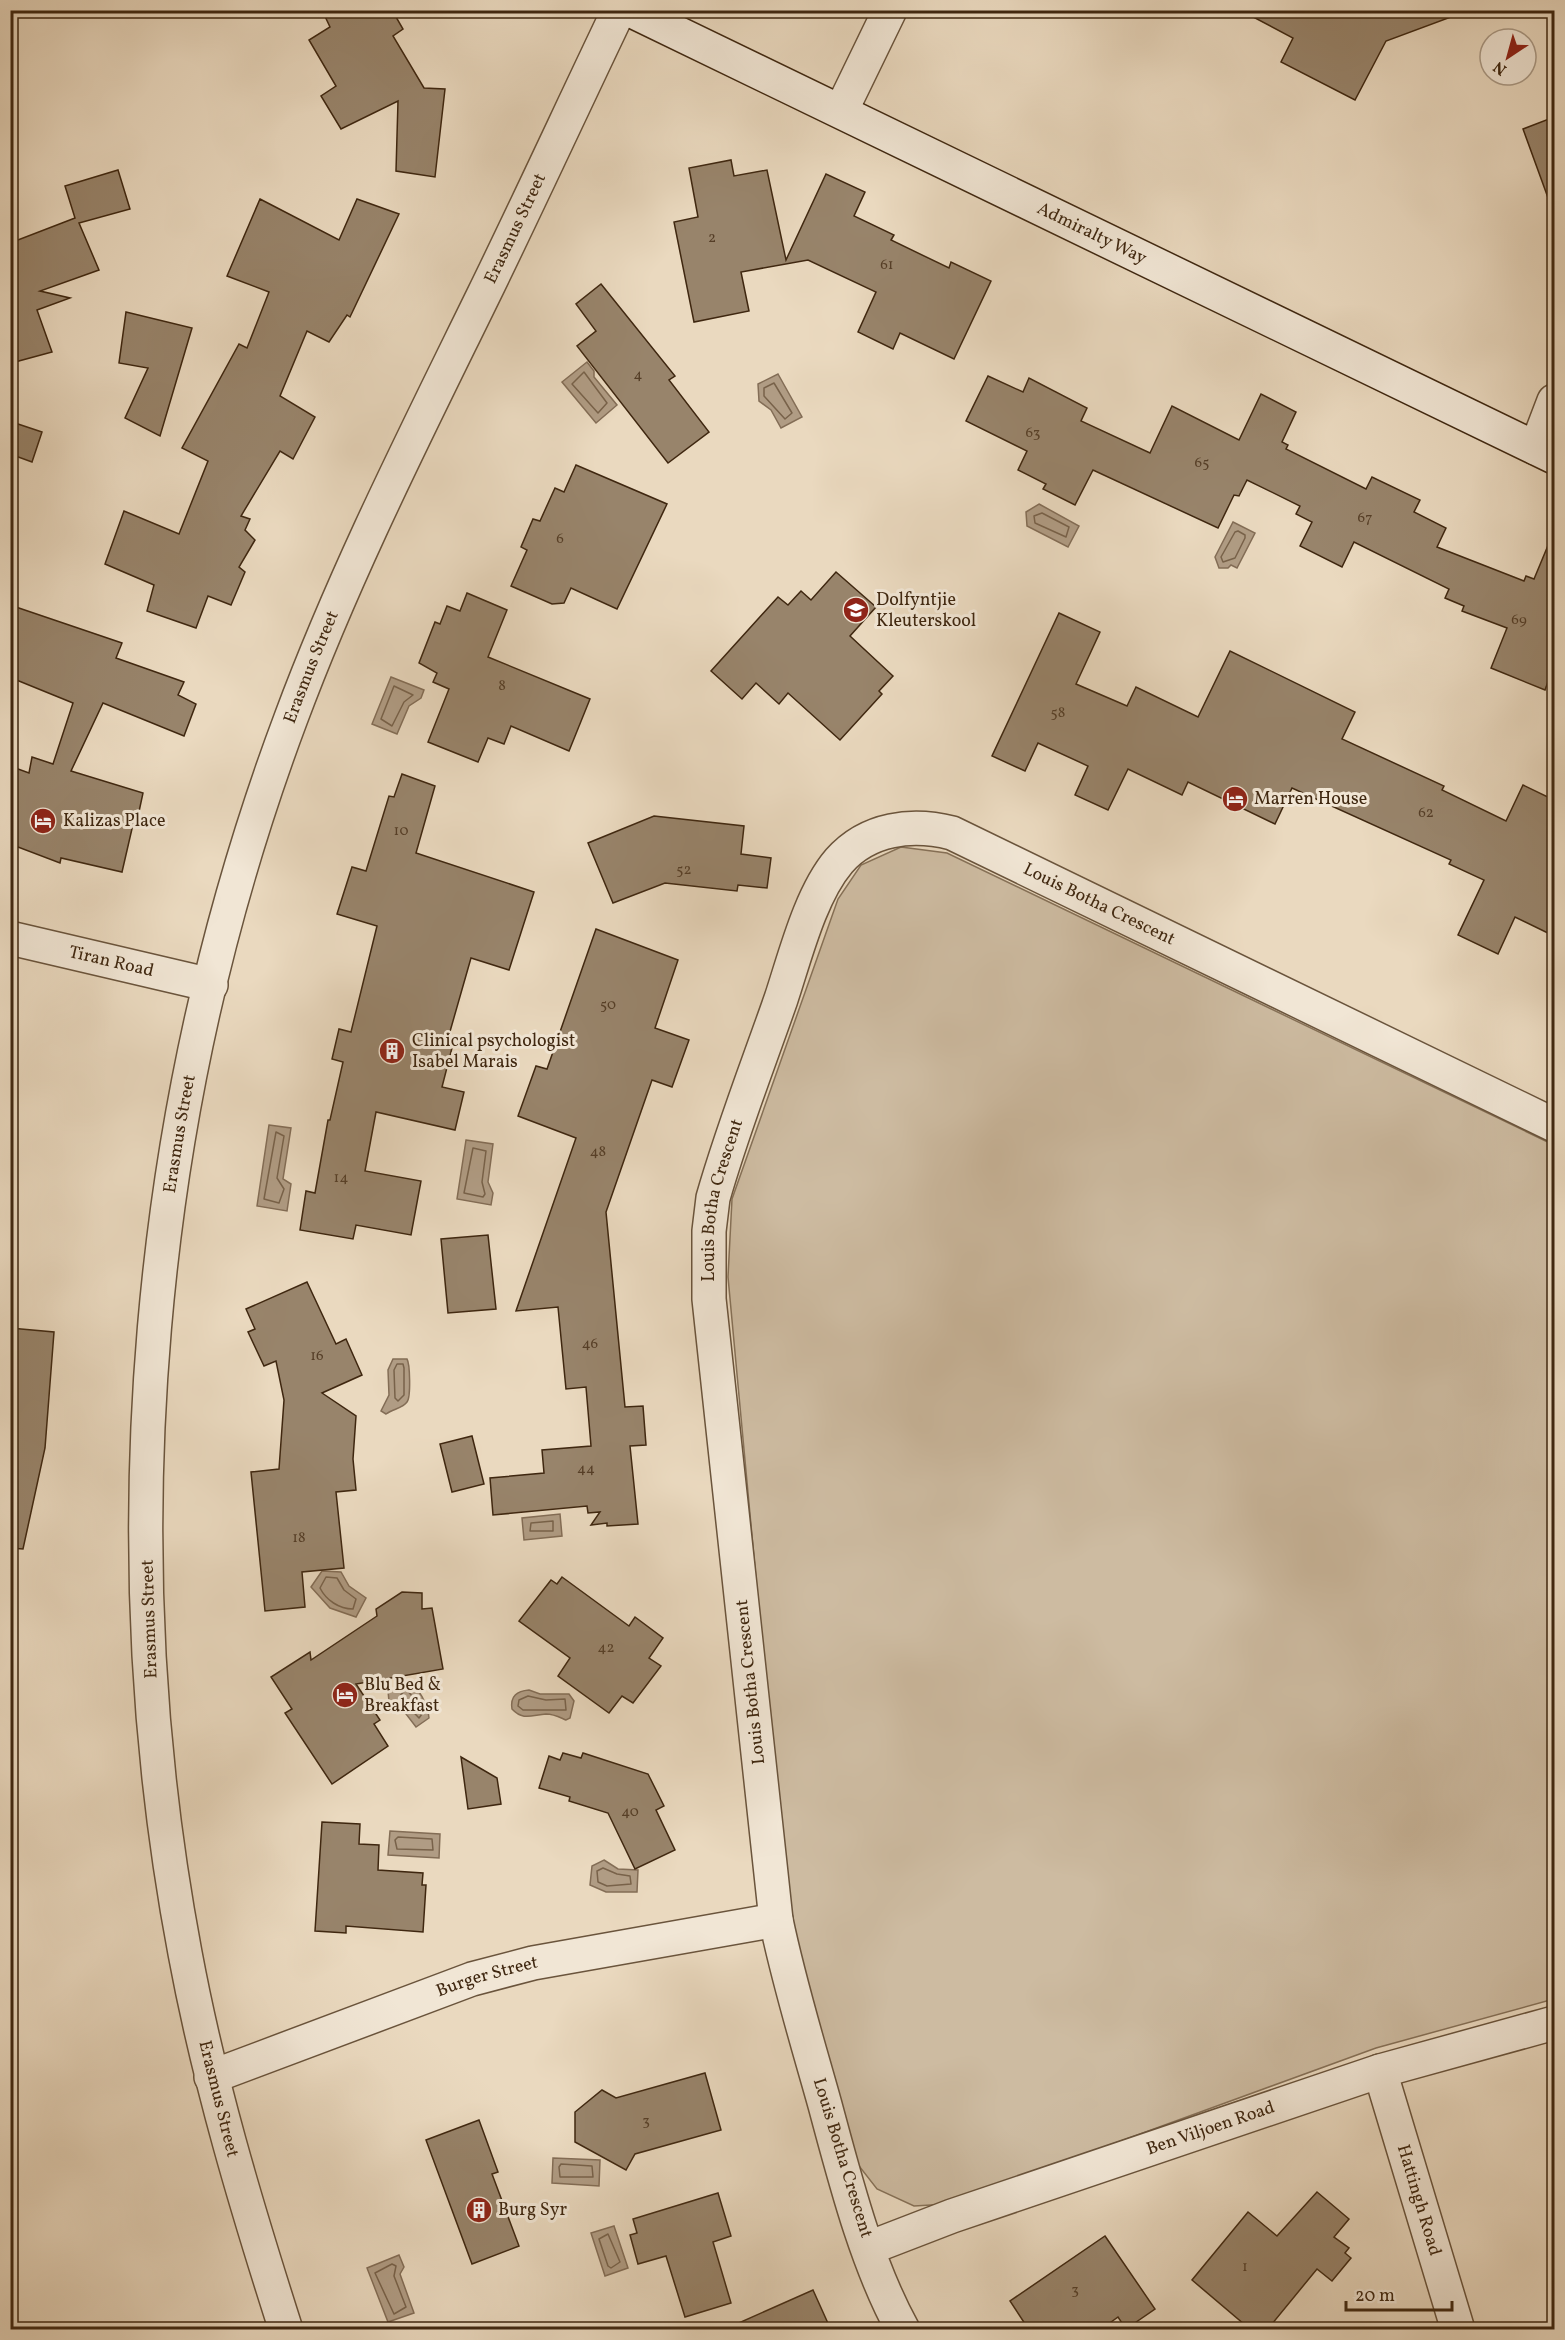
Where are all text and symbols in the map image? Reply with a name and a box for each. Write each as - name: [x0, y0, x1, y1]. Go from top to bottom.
- north arrow: [1478, 27, 1538, 87]
- text: N: [1489, 55, 1512, 80]
- street label: Erasmus Street: [478, 169, 553, 288]
- street label: Admiralty Way: [1033, 196, 1151, 271]
- house number: 2: [708, 228, 716, 249]
- house number: 61: [880, 255, 894, 276]
- house number: 4: [634, 365, 643, 386]
- house number: 63: [1025, 423, 1041, 444]
- house number: 65: [1195, 453, 1209, 474]
- house number: 67: [1358, 508, 1372, 529]
- house number: 6: [556, 529, 564, 550]
- place label: Dolfyntjie Kleuterskool: [876, 588, 976, 634]
- school or university icon: Dolfyntjie Kleuterskool: [841, 595, 871, 625]
- street label: Erasmus Street: [278, 607, 345, 727]
- house number: 69: [1511, 610, 1527, 631]
- house number: 8: [498, 676, 506, 697]
- house number: 58: [1051, 703, 1065, 724]
- hotel icon: Marren House: [1220, 784, 1250, 814]
- place label: Marren House: [1254, 787, 1367, 812]
- house number: 62: [1418, 803, 1434, 824]
- hotel icon: Kalizas Place: [28, 806, 58, 836]
- place label: Kalizas Place: [63, 809, 166, 834]
- house number: 10: [394, 821, 408, 842]
- street label: Louis Botha Crescent: [1019, 857, 1179, 952]
- house number: 52: [676, 860, 692, 881]
- street label: Tiran Road: [66, 940, 156, 984]
- house number: 50: [600, 995, 616, 1016]
- place label: Clinical psychologist Isabel Marais: [412, 1029, 575, 1075]
- building icon: Clinical psychologist Isabel Marais: [377, 1036, 407, 1066]
- street label: Erasmus Street: [158, 1073, 202, 1195]
- street label: Louis Botha Crescent: [696, 1116, 750, 1282]
- house number: 48: [590, 1142, 606, 1163]
- house number: 14: [334, 1168, 348, 1189]
- house number: 46: [582, 1334, 598, 1355]
- house number: 16: [310, 1346, 324, 1367]
- house number: 44: [577, 1459, 595, 1480]
- house number: 18: [292, 1528, 306, 1549]
- street label: Erasmus Street: [135, 1559, 165, 1679]
- street label: Louis Botha Crescent: [730, 1598, 772, 1766]
- house number: 42: [597, 1638, 615, 1659]
- place label: Blu Bed & Breakfast: [364, 1673, 441, 1719]
- hotel icon: Blu Bed & Breakfast: [330, 1680, 360, 1710]
- house number: 40: [621, 1802, 639, 1823]
- street label: Burger Street: [433, 1950, 540, 2004]
- street label: Erasmus Street: [191, 2038, 245, 2160]
- street label: Louis Botha Crescent: [806, 2075, 878, 2241]
- street label: Ben Viljoen Road: [1143, 2095, 1278, 2162]
- house number: 3: [642, 2111, 650, 2132]
- street label: Hattingh Road: [1390, 2142, 1447, 2259]
- building icon: Burg Syr: [464, 2195, 494, 2225]
- place label: Burg Syr: [498, 2198, 567, 2223]
- house number: 1: [1242, 2257, 1248, 2278]
- scale bar: [1346, 2274, 1452, 2312]
- house number: 3: [1071, 2280, 1079, 2301]
- text: 20 m: [1355, 2284, 1395, 2309]

